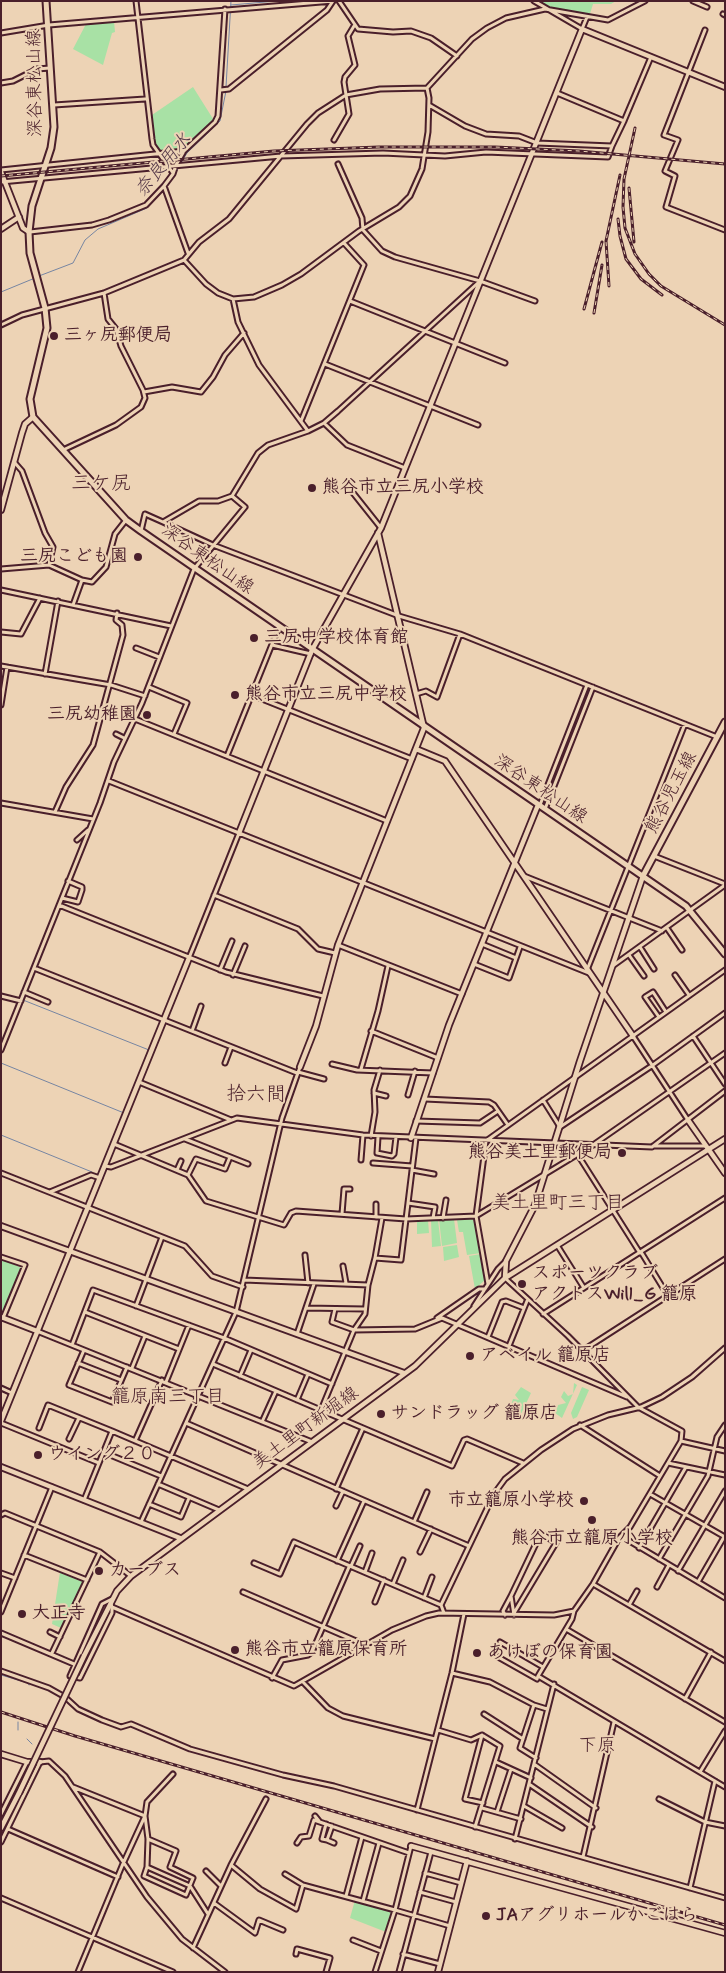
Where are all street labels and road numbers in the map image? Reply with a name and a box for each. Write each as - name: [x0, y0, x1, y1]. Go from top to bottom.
- street label: 深谷東松山線: [24, 29, 48, 137]
- street label: 深谷東松山線: [157, 520, 257, 600]
- street label: 熊谷児玉線: [641, 748, 703, 838]
- street label: 深谷東松山線: [489, 751, 591, 829]
- street label: 美土里町新堀線: [249, 1383, 363, 1475]

